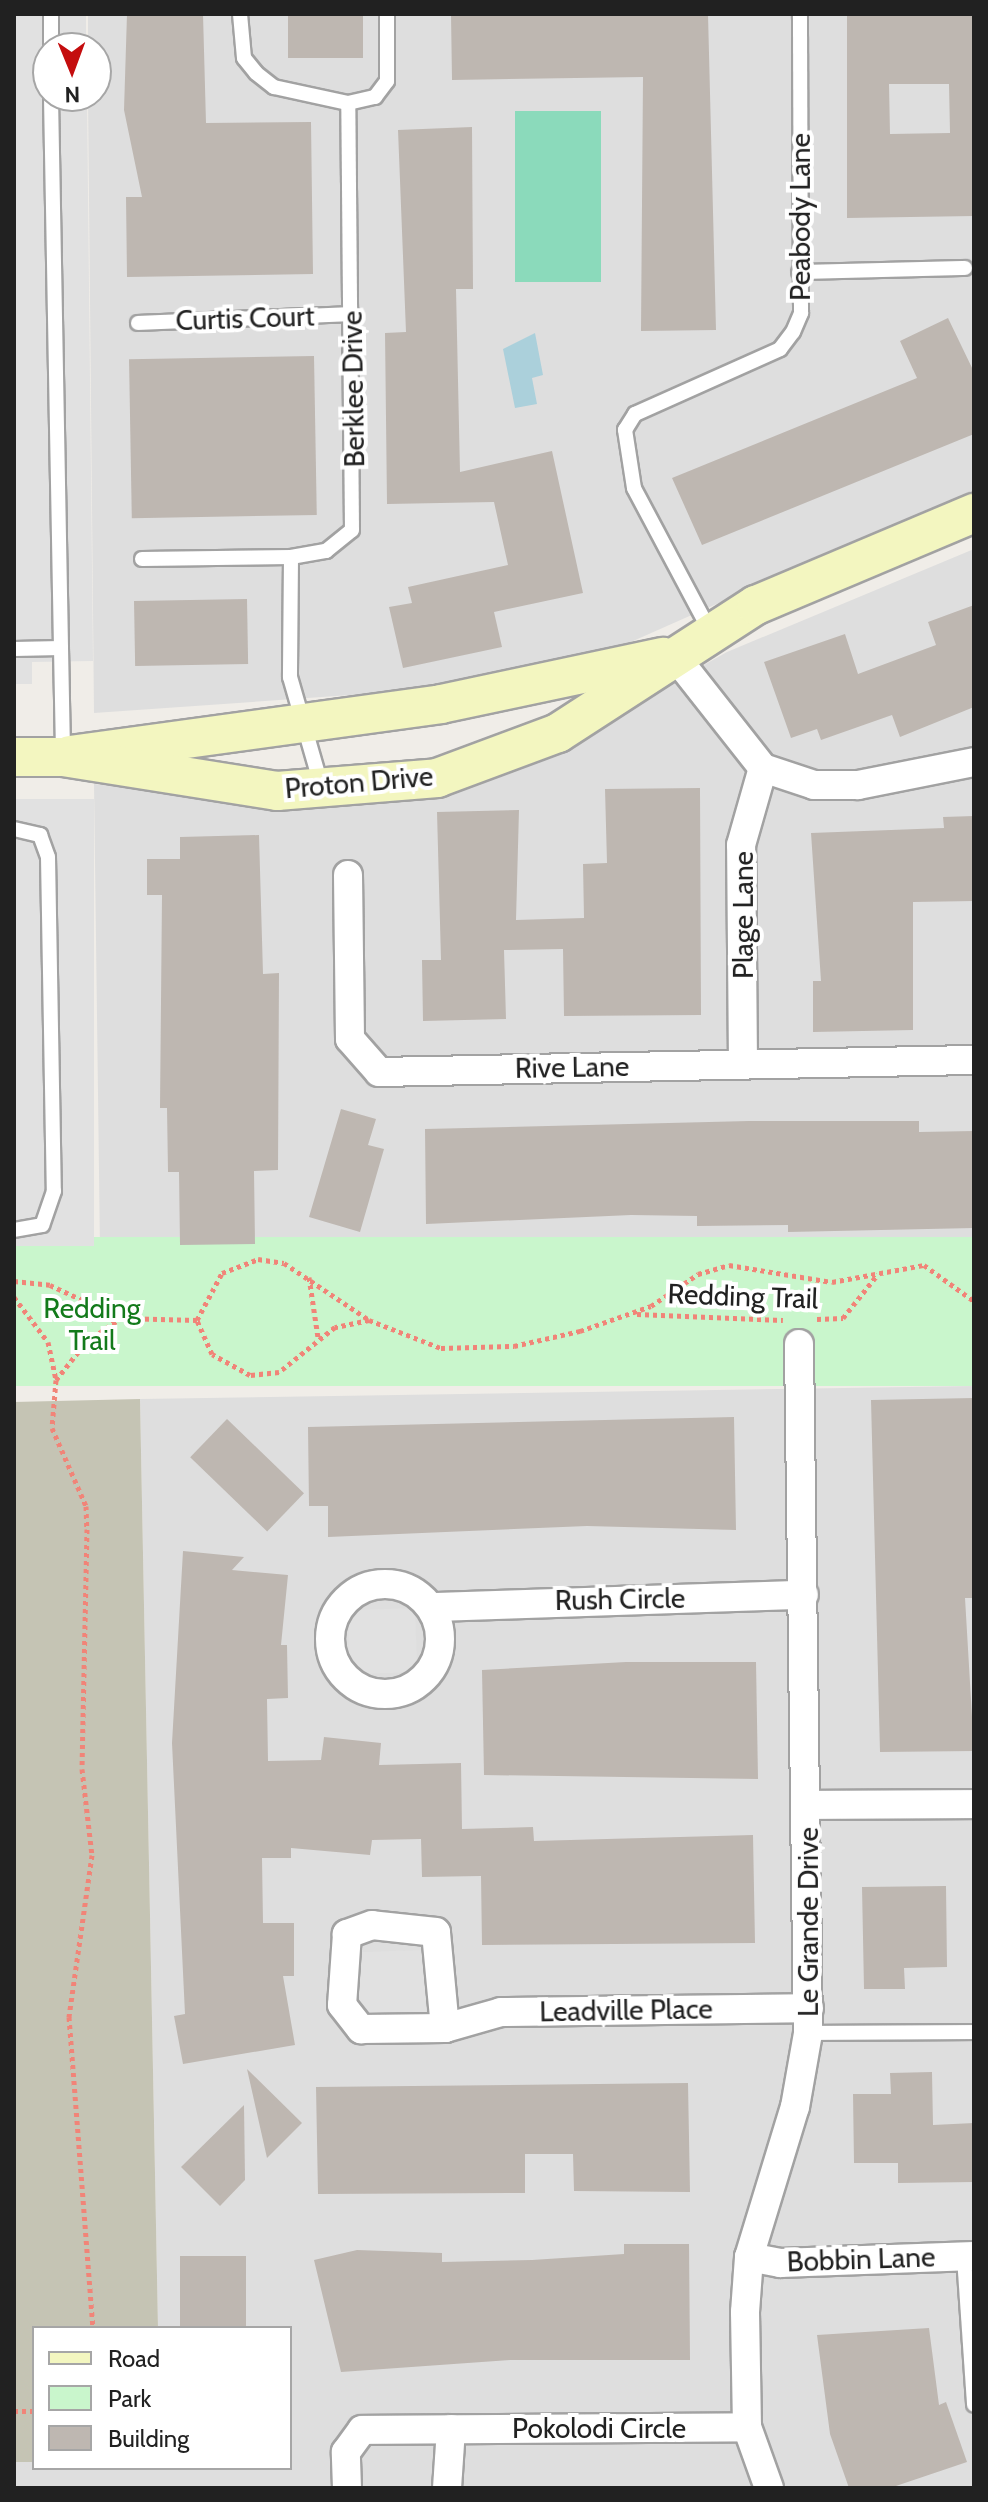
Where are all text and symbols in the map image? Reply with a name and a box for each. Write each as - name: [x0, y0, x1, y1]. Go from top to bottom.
- north arrow: [32, 32, 112, 112]
- text: N: [64, 81, 80, 108]
- street label: Peabody Lane: [783, 133, 817, 301]
- street label: Curtis Court: [175, 299, 315, 337]
- street label: Berklee Drive: [335, 310, 371, 468]
- street label: Proton Drive: [283, 759, 435, 805]
- street label: Plage Lane: [726, 851, 760, 979]
- street label: Rive Lane: [515, 1049, 629, 1085]
- street label: Redding Trail: [667, 1277, 819, 1315]
- park label: Redding Trail: [43, 1291, 141, 1357]
- street label: Rush Circle: [555, 1581, 685, 1617]
- street label: Le Grande Drive: [791, 1827, 825, 2017]
- street label: Leadville Place: [539, 1992, 713, 2028]
- street label: Bobbin Lane: [786, 2240, 936, 2278]
- legend: [32, 2326, 292, 2470]
- text: Road: [108, 2344, 160, 2373]
- text: Park: [108, 2384, 151, 2413]
- street label: Pokolodi Circle: [512, 2411, 686, 2445]
- text: Building: [108, 2424, 189, 2453]

